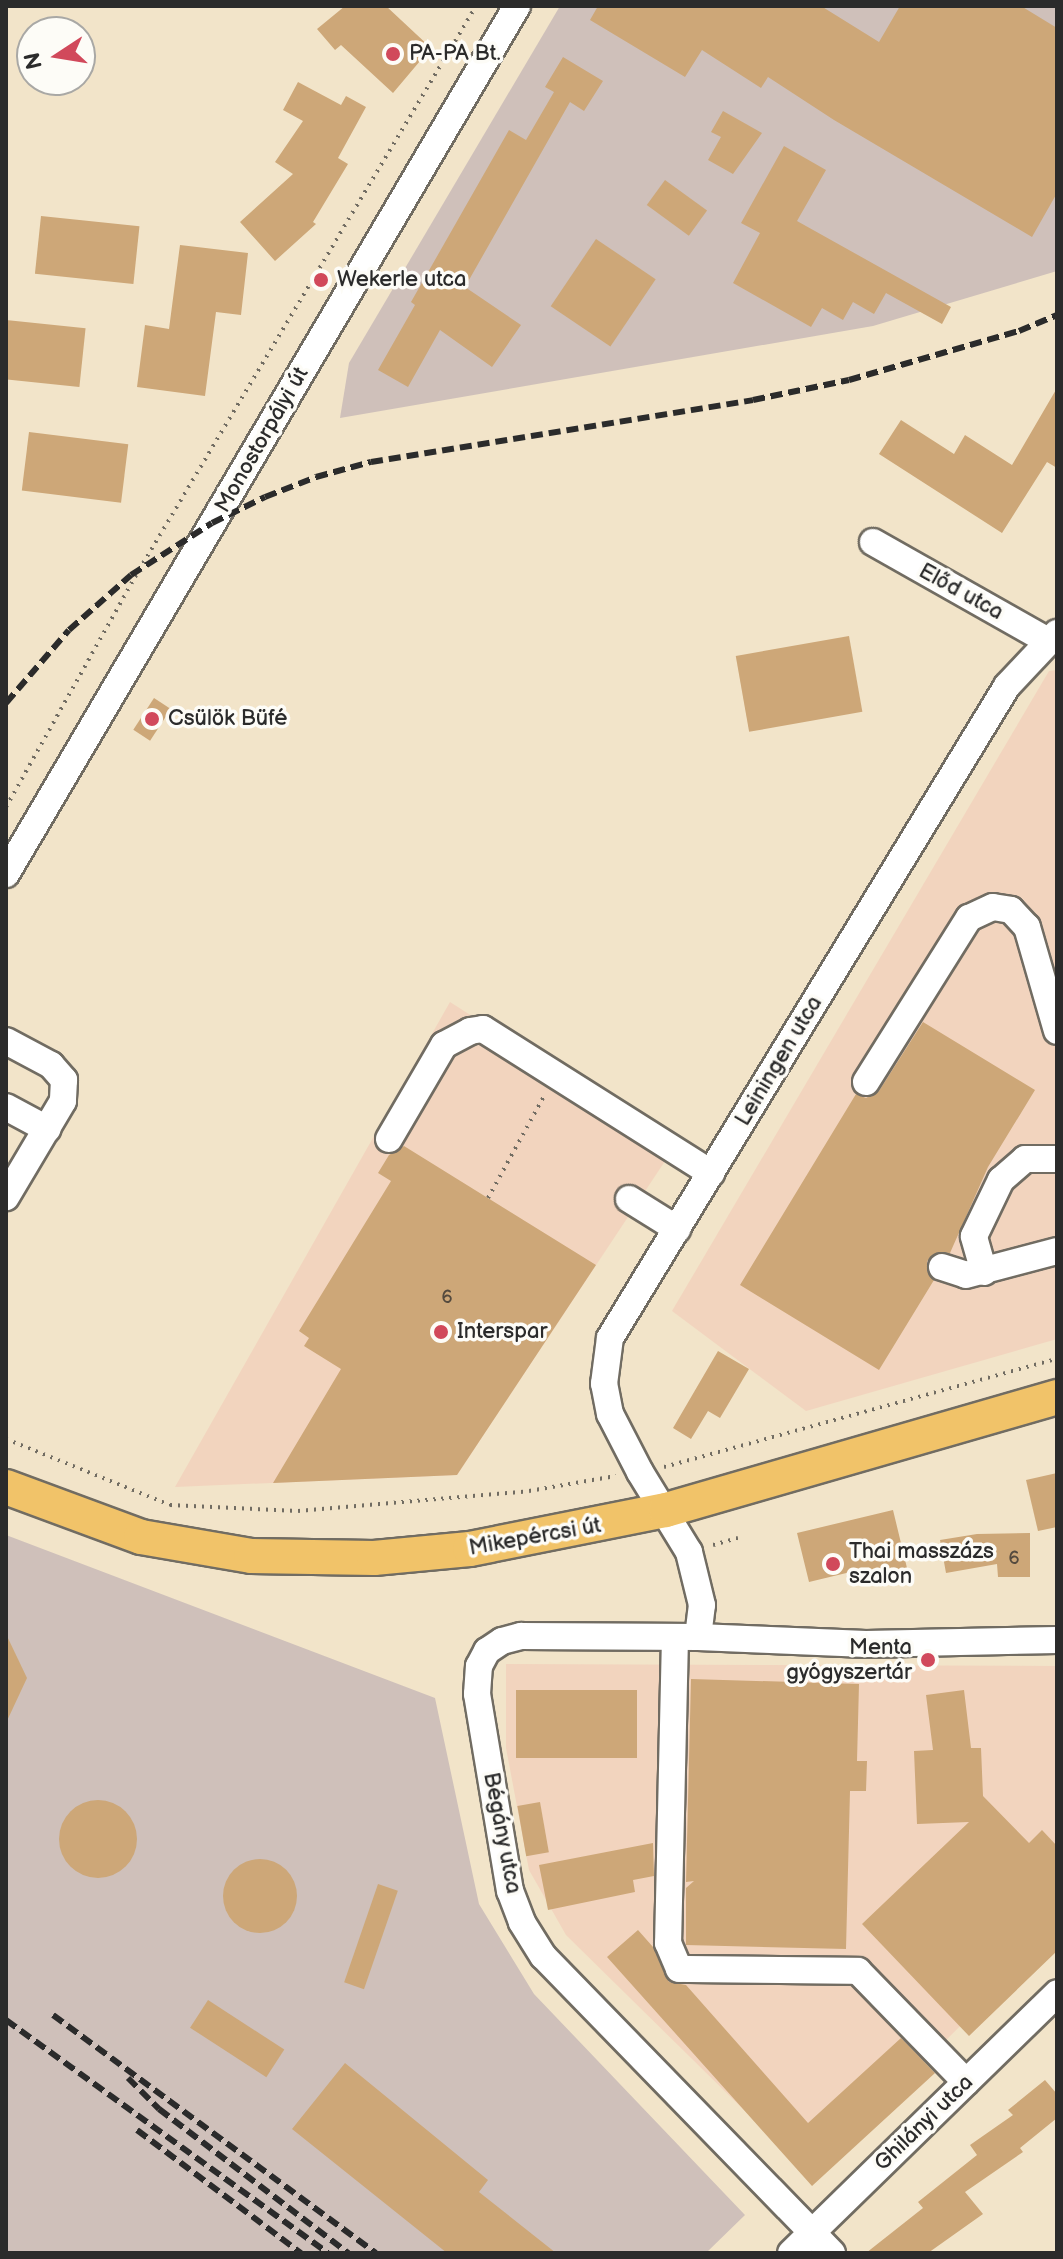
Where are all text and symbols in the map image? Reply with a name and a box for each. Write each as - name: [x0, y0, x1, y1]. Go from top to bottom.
- north arrow: [16, 16, 96, 96]
- place label: PA-PA Bt.: [409, 41, 501, 67]
- marker: PA-PA Bt.: [384, 45, 402, 63]
- text: N: [19, 50, 49, 72]
- place label: Wekerle utca: [337, 267, 466, 293]
- marker: Wekerle utca: [312, 271, 330, 289]
- street label: Monostorpályi út: [210, 362, 314, 518]
- street label: Előd utca: [914, 558, 1008, 626]
- place label: Csülök Büfé: [168, 706, 287, 732]
- marker: Csülök Büfé: [143, 710, 161, 728]
- street label: Leiningen utca: [730, 991, 828, 1131]
- house number: 6: [442, 1287, 452, 1309]
- place label: Interspar: [457, 1319, 547, 1345]
- marker: Interspar: [432, 1323, 450, 1341]
- street label: Mikepércsi út: [467, 1512, 603, 1562]
- place label: Thai masszázs szalon: [849, 1538, 994, 1590]
- house number: 6: [1009, 1548, 1019, 1570]
- marker: Thai masszázs szalon: [824, 1555, 842, 1573]
- place label: Menta gyógyszertár: [786, 1634, 912, 1686]
- marker: Menta gyógyszertár: [919, 1651, 937, 1669]
- street label: Bégány utca: [477, 1769, 527, 1897]
- street label: Ghilányi utca: [869, 2069, 979, 2177]

